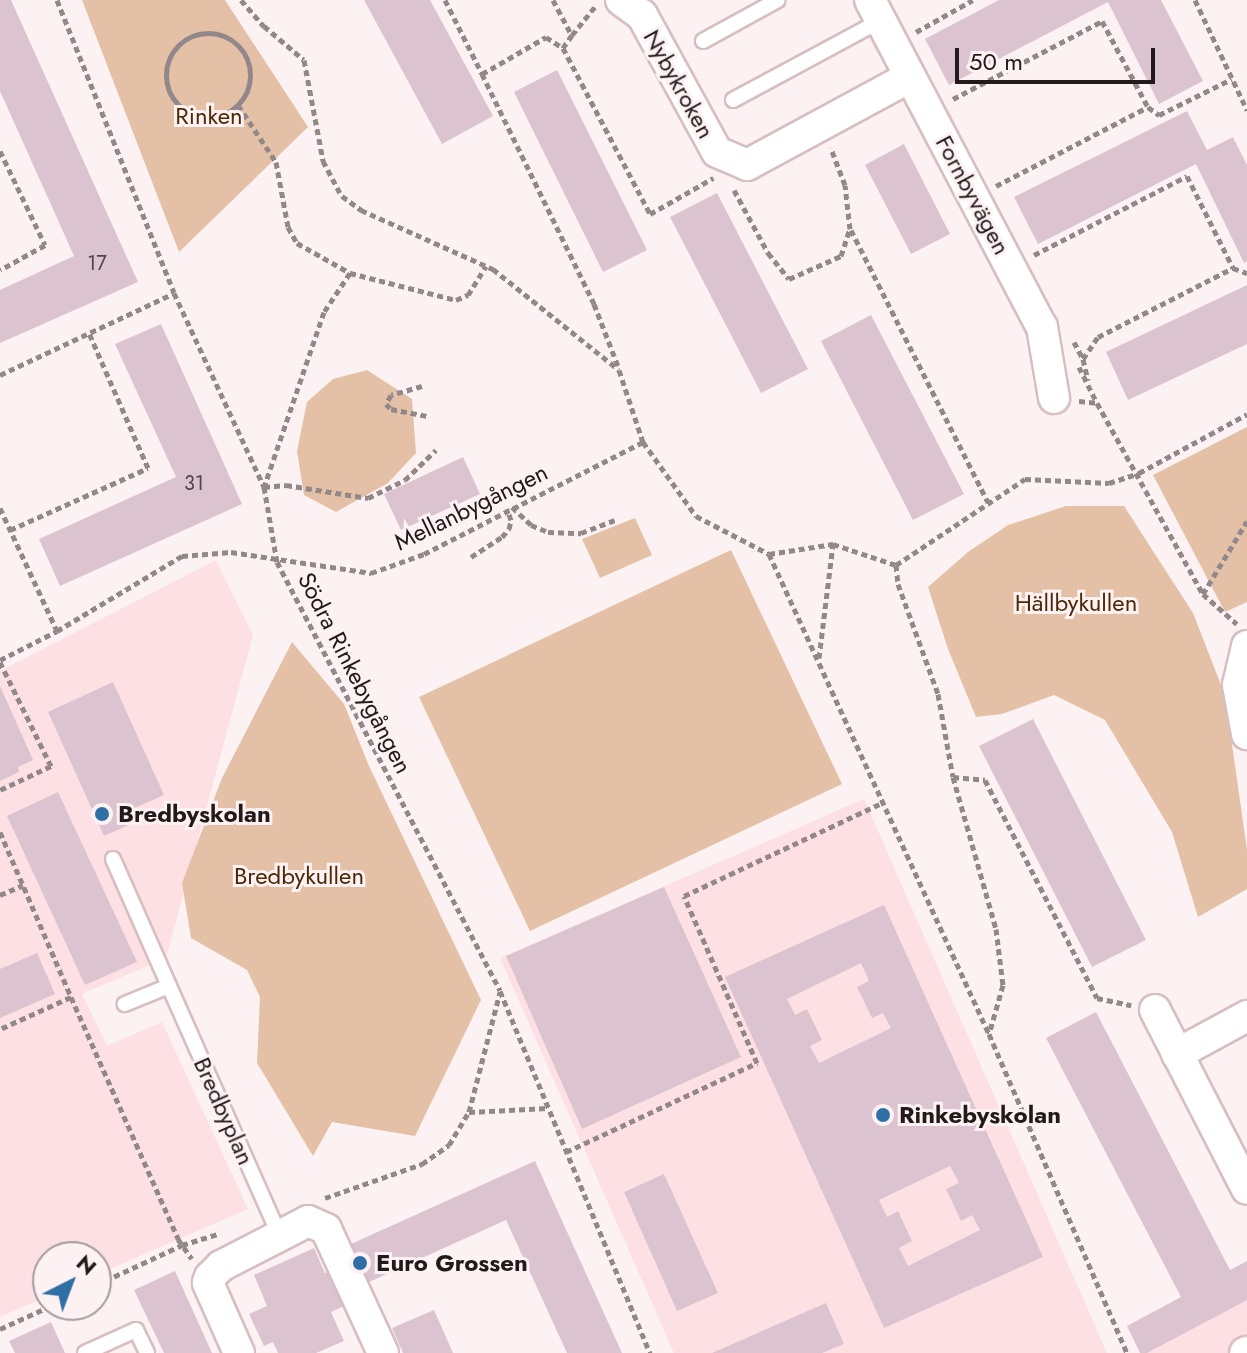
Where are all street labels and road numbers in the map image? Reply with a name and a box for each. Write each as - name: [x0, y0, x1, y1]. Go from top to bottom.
- street label: Nybykroken: [637, 25, 721, 143]
- street label: Fornbyvägen: [930, 131, 1016, 259]
- street label: Mellanbygången: [390, 457, 552, 557]
- street label: Södra Rinkebygången: [292, 568, 418, 778]
- street label: Bredbyplan: [188, 1053, 260, 1169]

